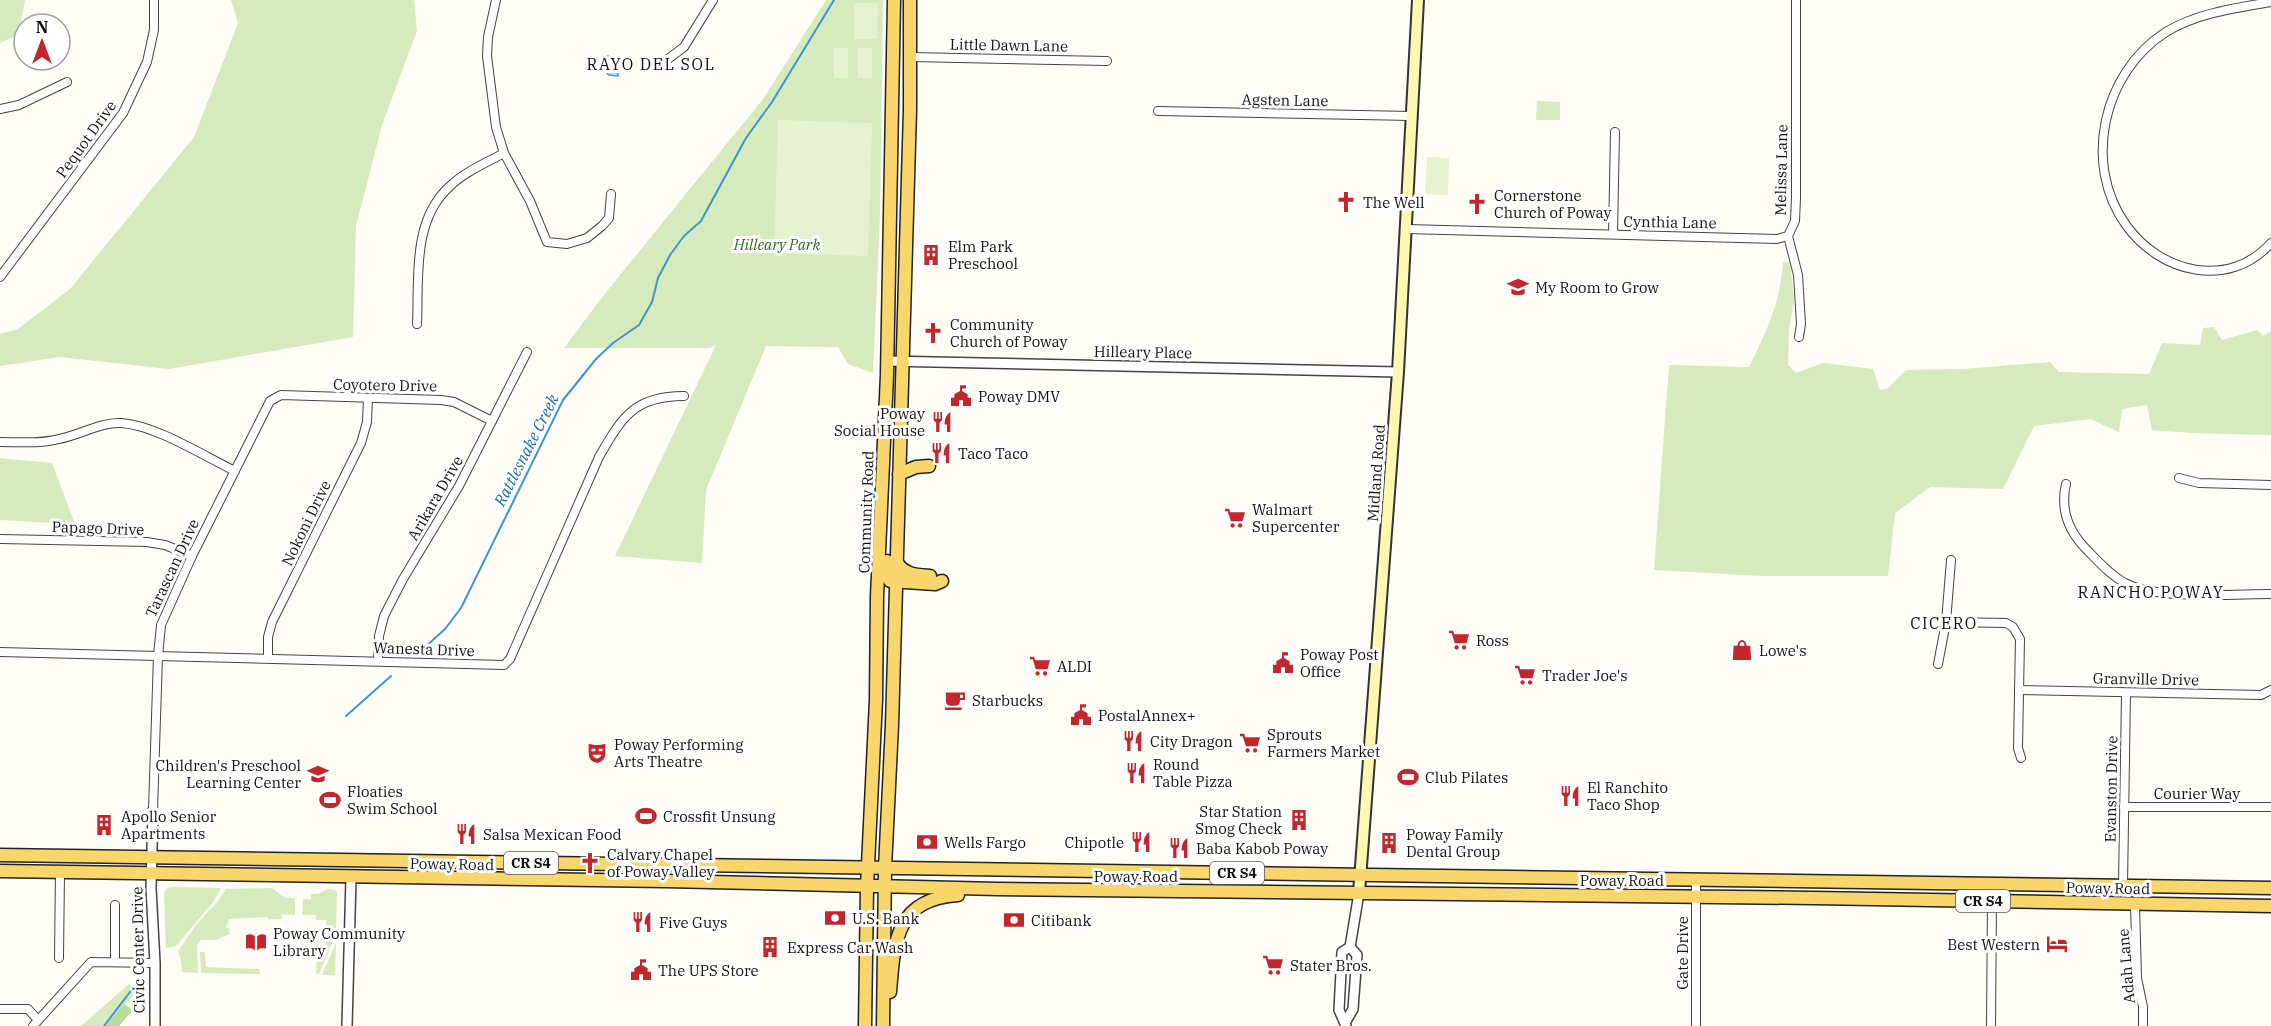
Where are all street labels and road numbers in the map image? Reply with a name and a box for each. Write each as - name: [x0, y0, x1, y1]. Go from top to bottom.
- street label: Little Dawn Lane: [950, 34, 1068, 56]
- street label: Agsten Lane: [1241, 90, 1329, 110]
- street label: Pequot Drive: [52, 97, 120, 181]
- street label: Melissa Lane: [1771, 124, 1791, 216]
- street label: Cynthia Lane: [1623, 212, 1717, 232]
- street label: Hilleary Place: [1094, 342, 1192, 362]
- street label: Coyotero Drive: [333, 375, 437, 395]
- street label: Midland Road: [1363, 424, 1389, 522]
- street label: Community Road: [854, 450, 878, 574]
- street label: Arikara Drive: [403, 452, 467, 544]
- street label: Nokoni Drive: [277, 477, 335, 569]
- street label: Tarascan Drive: [141, 516, 203, 620]
- street label: Papago Drive: [51, 517, 145, 539]
- street label: Wanesta Drive: [373, 638, 475, 660]
- street label: Granville Drive: [2093, 669, 2199, 689]
- street label: Evanston Drive: [2101, 735, 2121, 843]
- street label: Courier Way: [2154, 784, 2240, 803]
- road number: CR S4: [504, 852, 558, 874]
- street label: Poway Road: [410, 854, 494, 874]
- road number: CR S4: [1210, 862, 1264, 884]
- street label: Poway Road: [1094, 867, 1178, 886]
- street label: Poway Road: [1580, 871, 1664, 890]
- street label: Poway Road: [2066, 878, 2150, 898]
- street label: Civic Center Drive: [127, 886, 149, 1014]
- road number: CR S4: [1956, 890, 2010, 912]
- street label: Gate Drive: [1673, 916, 1692, 990]
- street label: Adah Lane: [2113, 928, 2139, 1004]

